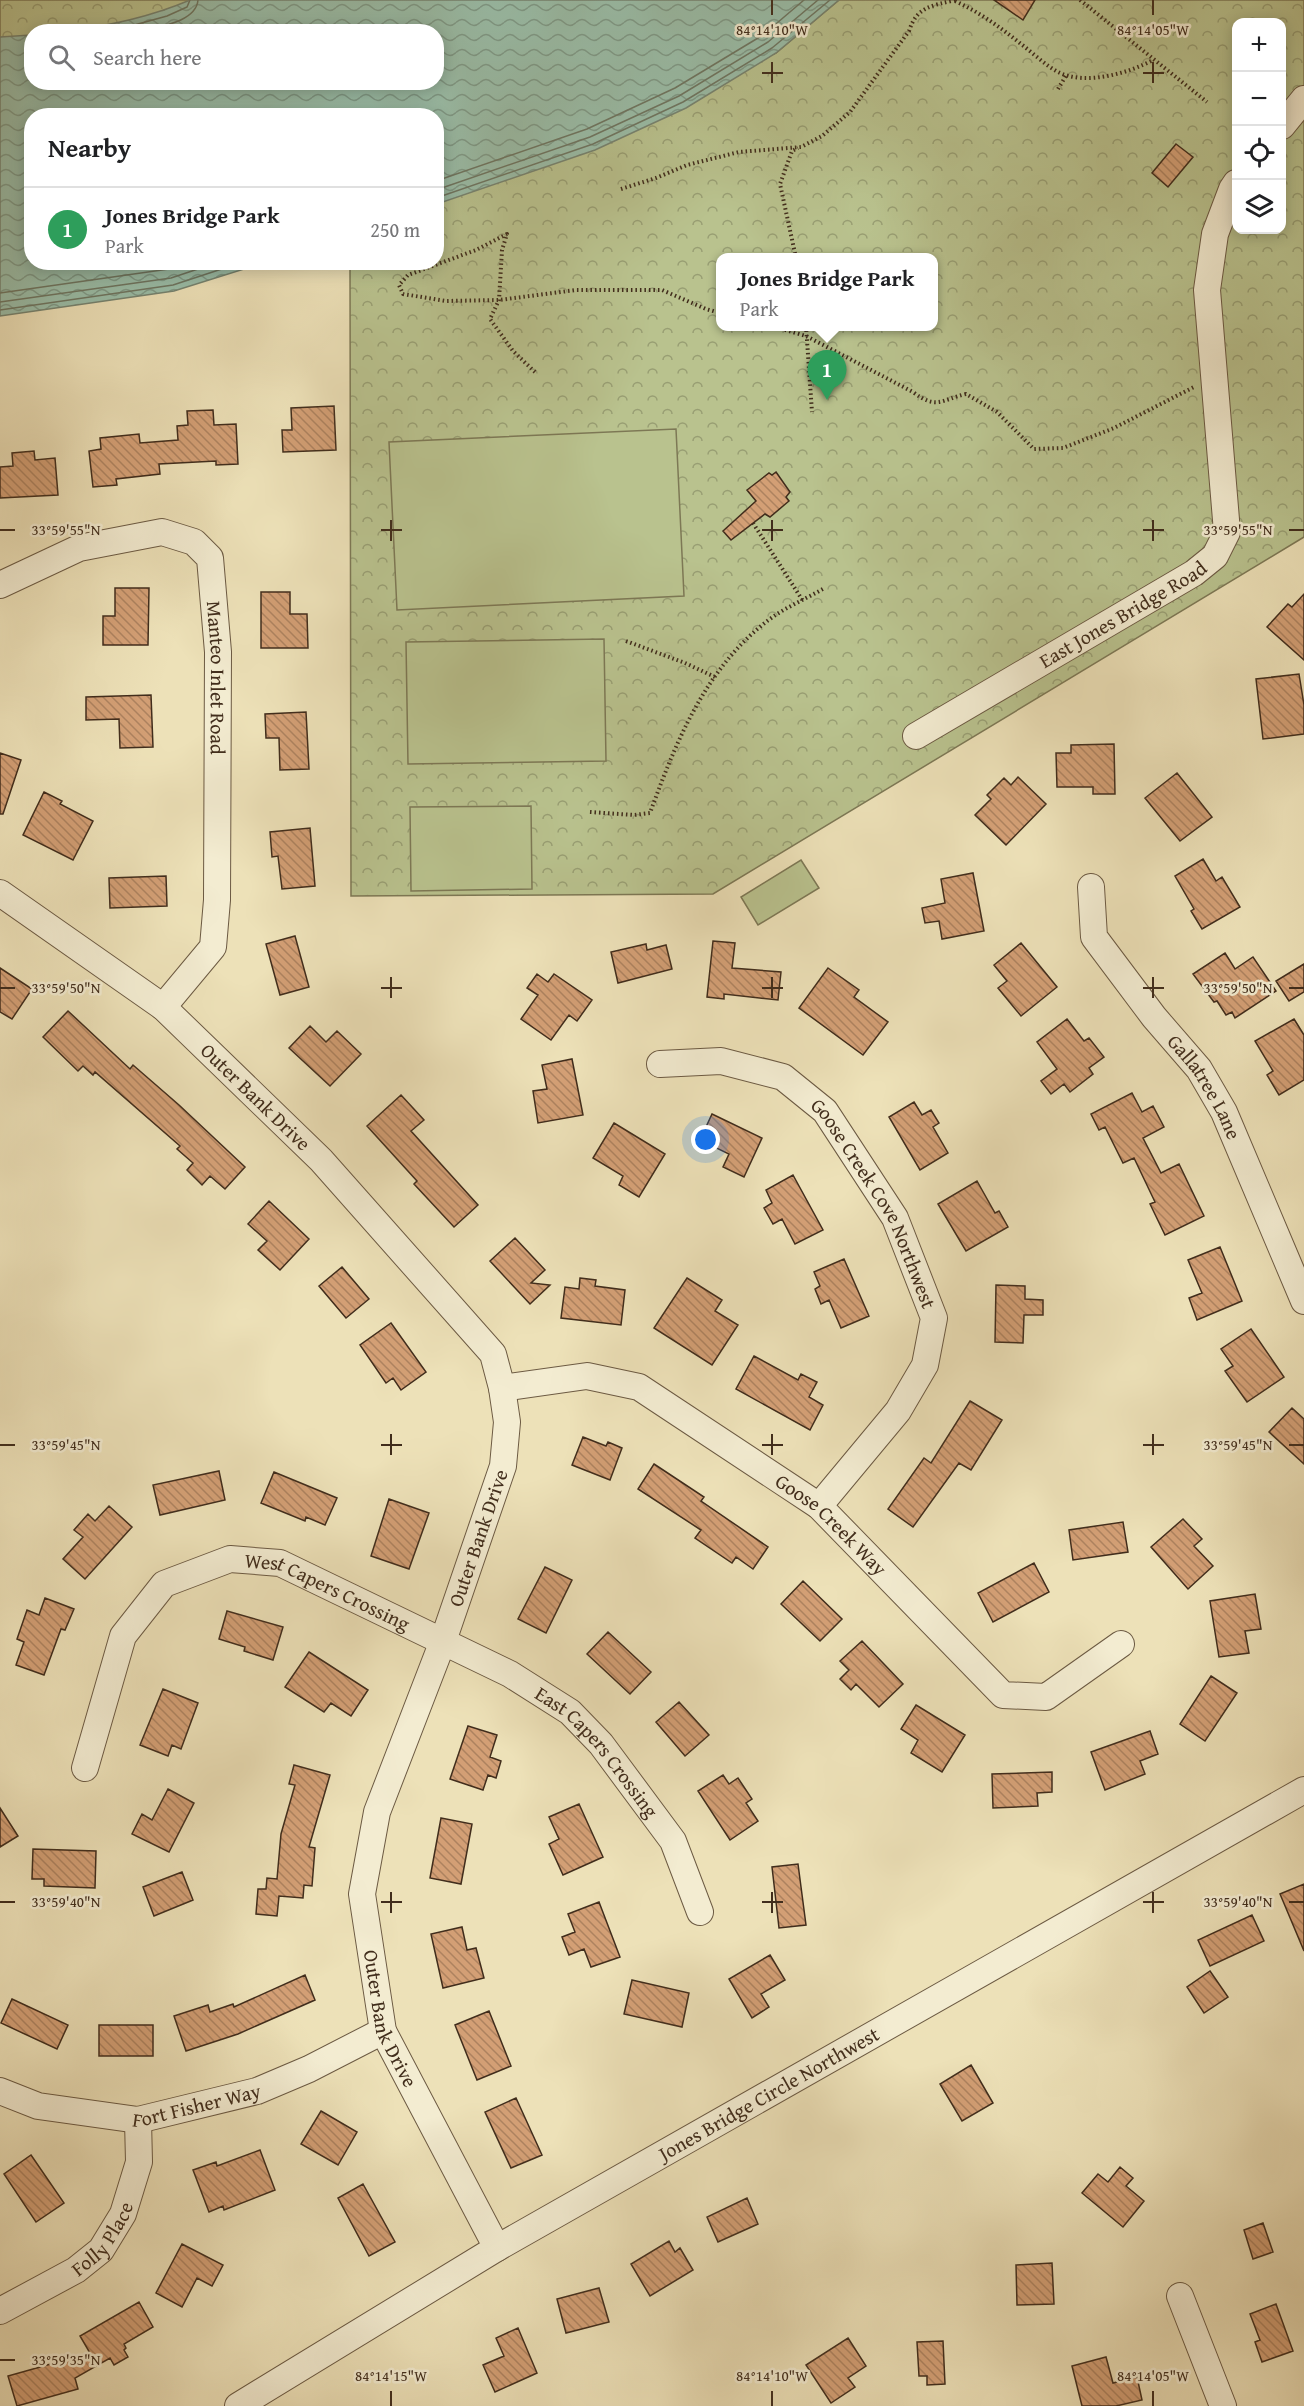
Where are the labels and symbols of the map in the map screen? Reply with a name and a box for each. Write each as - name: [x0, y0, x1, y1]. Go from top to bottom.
- text: 84°14'10"W: [736, 19, 808, 40]
- text: 84°14'05"W: [1117, 19, 1189, 40]
- pin: 1: [808, 350, 846, 400]
- text: 33°59'55"N: [32, 519, 101, 540]
- text: 33°59'55"N: [1204, 519, 1273, 540]
- street label: East Jones Bridge Road: [1033, 553, 1213, 675]
- street label: Manteo Inlet Road: [200, 600, 233, 755]
- text: 33°59'50"N: [32, 977, 101, 998]
- text: 33°59'50"N: [1204, 977, 1273, 998]
- street label: Gallatree Lane: [1161, 1028, 1249, 1144]
- street label: Outer Bank Drive: [194, 1036, 318, 1157]
- street label: Goose Creek Cove Northwest: [805, 1090, 944, 1313]
- your location: [691, 1125, 720, 1154]
- text: 33°59'45"N: [32, 1434, 101, 1455]
- text: 33°59'45"N: [1204, 1434, 1273, 1455]
- street label: Outer Bank Drive: [440, 1465, 515, 1610]
- street label: Goose Creek Way: [770, 1466, 894, 1582]
- street label: West Capers Crossing: [244, 1545, 415, 1638]
- street label: East Capers Crossing: [530, 1679, 666, 1824]
- text: 33°59'40"N: [32, 1891, 101, 1912]
- text: 33°59'40"N: [1204, 1891, 1273, 1912]
- street label: Outer Bank Drive: [357, 1948, 425, 2092]
- street label: Jones Bridge Circle Northwest: [650, 2019, 884, 2169]
- street label: Fort Fisher Way: [131, 2076, 264, 2134]
- street label: Folly Place: [64, 2198, 140, 2283]
- text: 33°59'35"N: [32, 2349, 101, 2370]
- text: 84°14'15"W: [355, 2365, 427, 2386]
- text: 84°14'10"W: [736, 2365, 808, 2386]
- text: 84°14'05"W: [1117, 2365, 1189, 2386]

